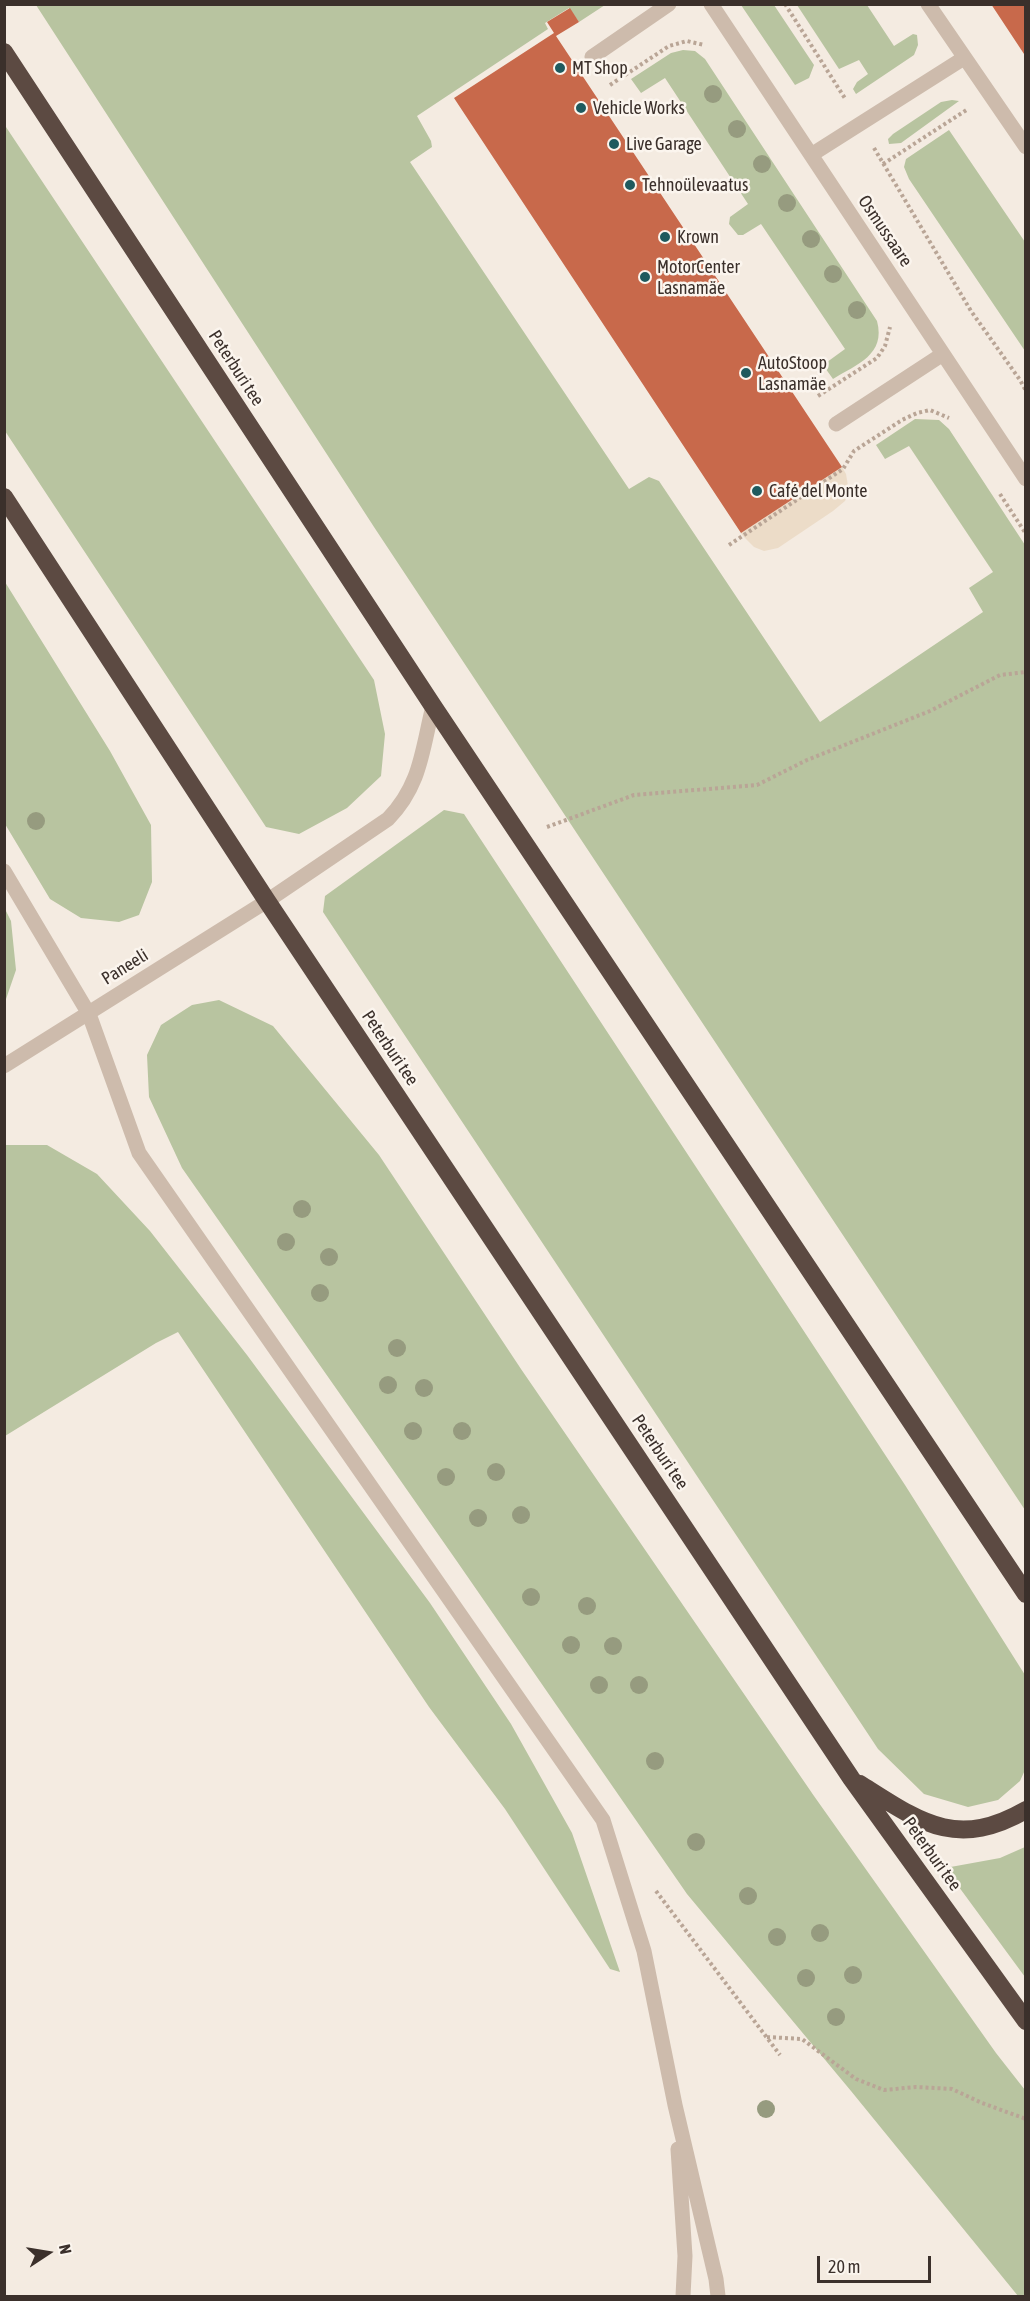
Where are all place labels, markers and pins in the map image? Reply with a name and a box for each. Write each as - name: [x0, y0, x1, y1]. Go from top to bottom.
- place label: MT Shop: [572, 57, 628, 79]
- marker: MT Shop: [553, 61, 567, 75]
- place label: Vehicle Works: [593, 97, 685, 119]
- marker: Vehicle Works: [574, 101, 588, 115]
- place label: Live Garage: [626, 133, 702, 155]
- marker: Live Garage: [607, 137, 621, 151]
- place label: Tehnoülevaatus: [642, 174, 748, 196]
- marker: Tehnoülevaatus: [623, 178, 637, 192]
- place label: Krown: [677, 226, 719, 248]
- marker: Krown: [658, 230, 672, 244]
- place label: MotorCenter Lasnamäe: [657, 256, 740, 298]
- marker: MotorCenter Lasnamäe: [638, 270, 652, 284]
- place label: AutoStoop Lasnamäe: [758, 352, 827, 394]
- marker: AutoStoop Lasnamäe: [739, 366, 753, 380]
- place label: Café del Monte: [769, 480, 867, 502]
- marker: Café del Monte: [750, 484, 764, 498]

